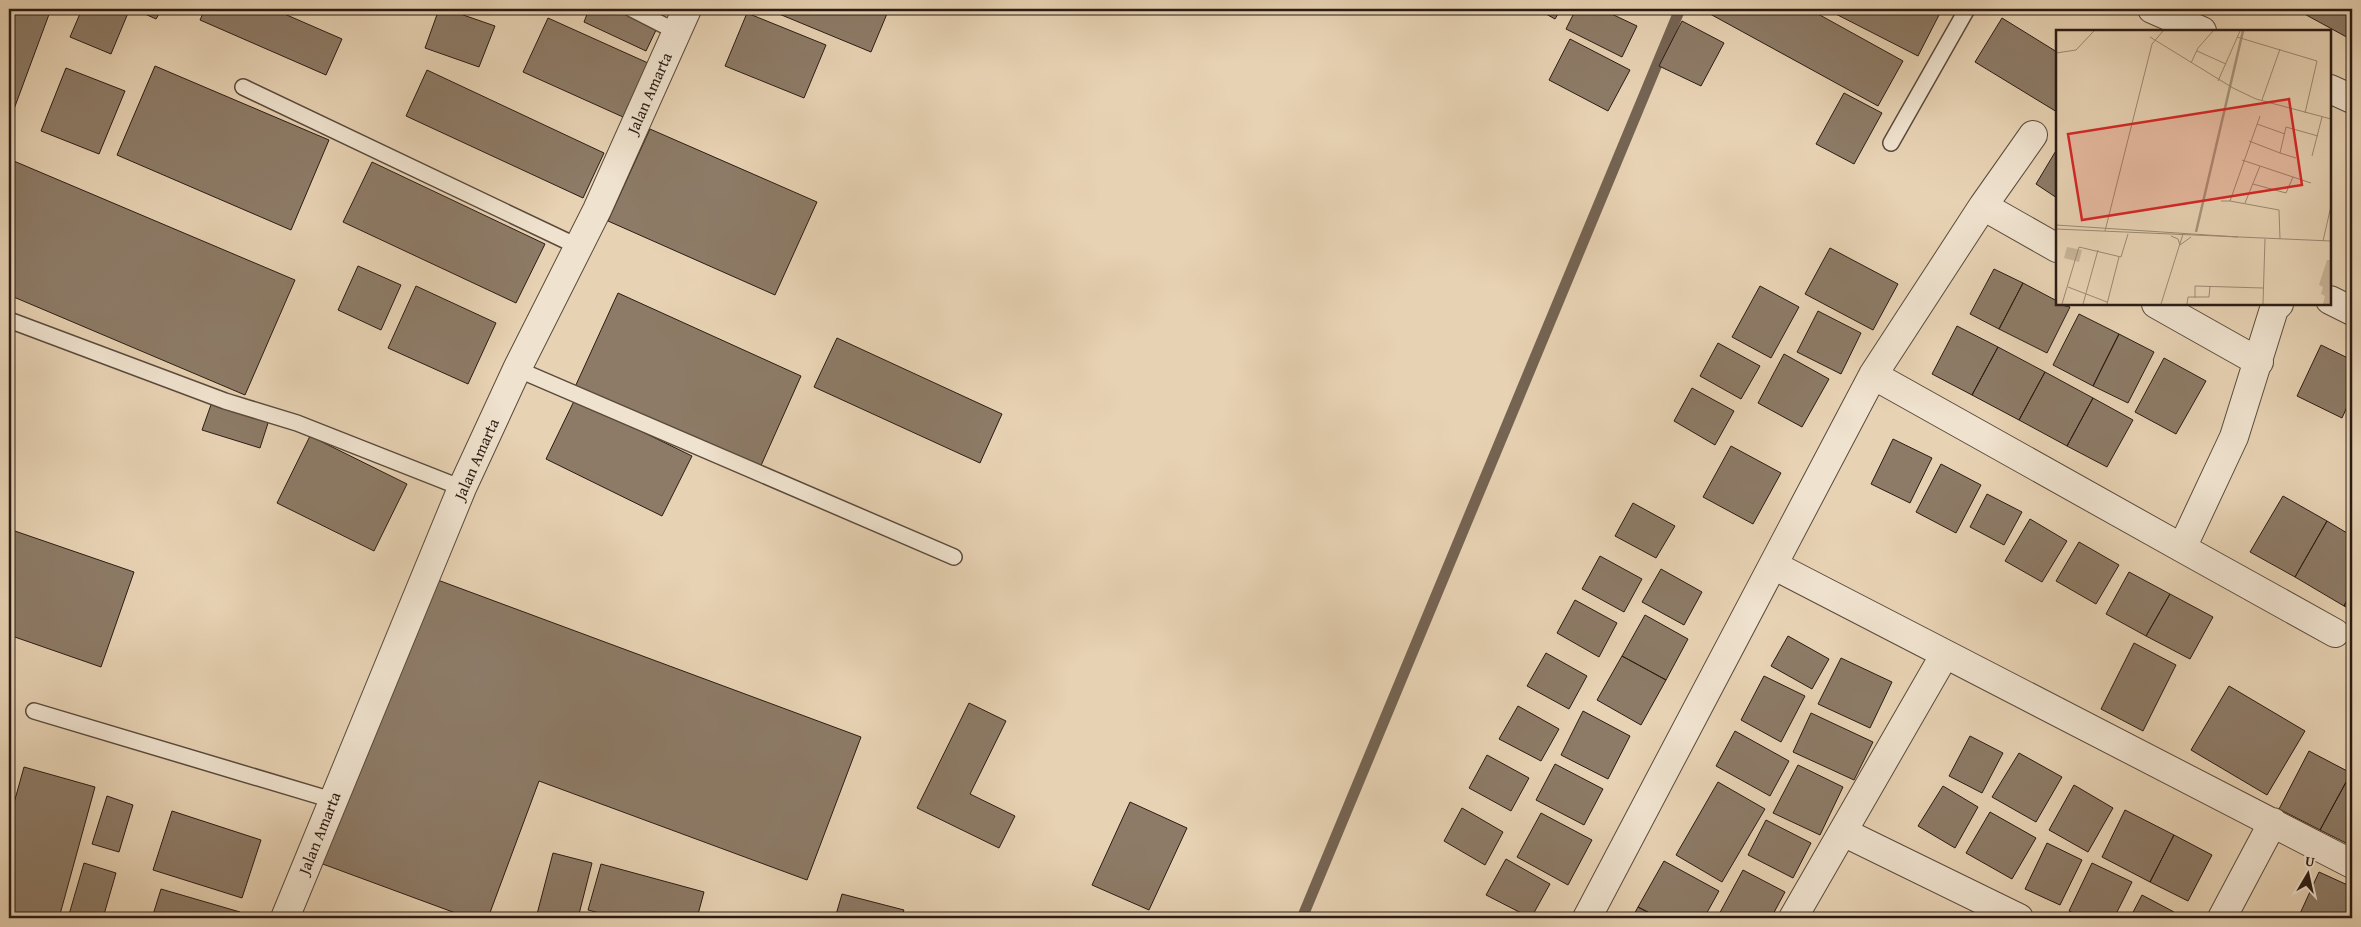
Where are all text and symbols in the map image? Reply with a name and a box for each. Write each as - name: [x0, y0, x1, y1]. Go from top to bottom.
- inset map: [2056, 30, 2331, 305]
- street label: Jalan Amarta: [619, 48, 678, 140]
- street label: Jalan Amarta: [446, 414, 505, 506]
- street label: Jalan Amarta: [291, 788, 347, 880]
- north arrow: [2284, 850, 2334, 900]
- text: U: [2304, 851, 2317, 872]

